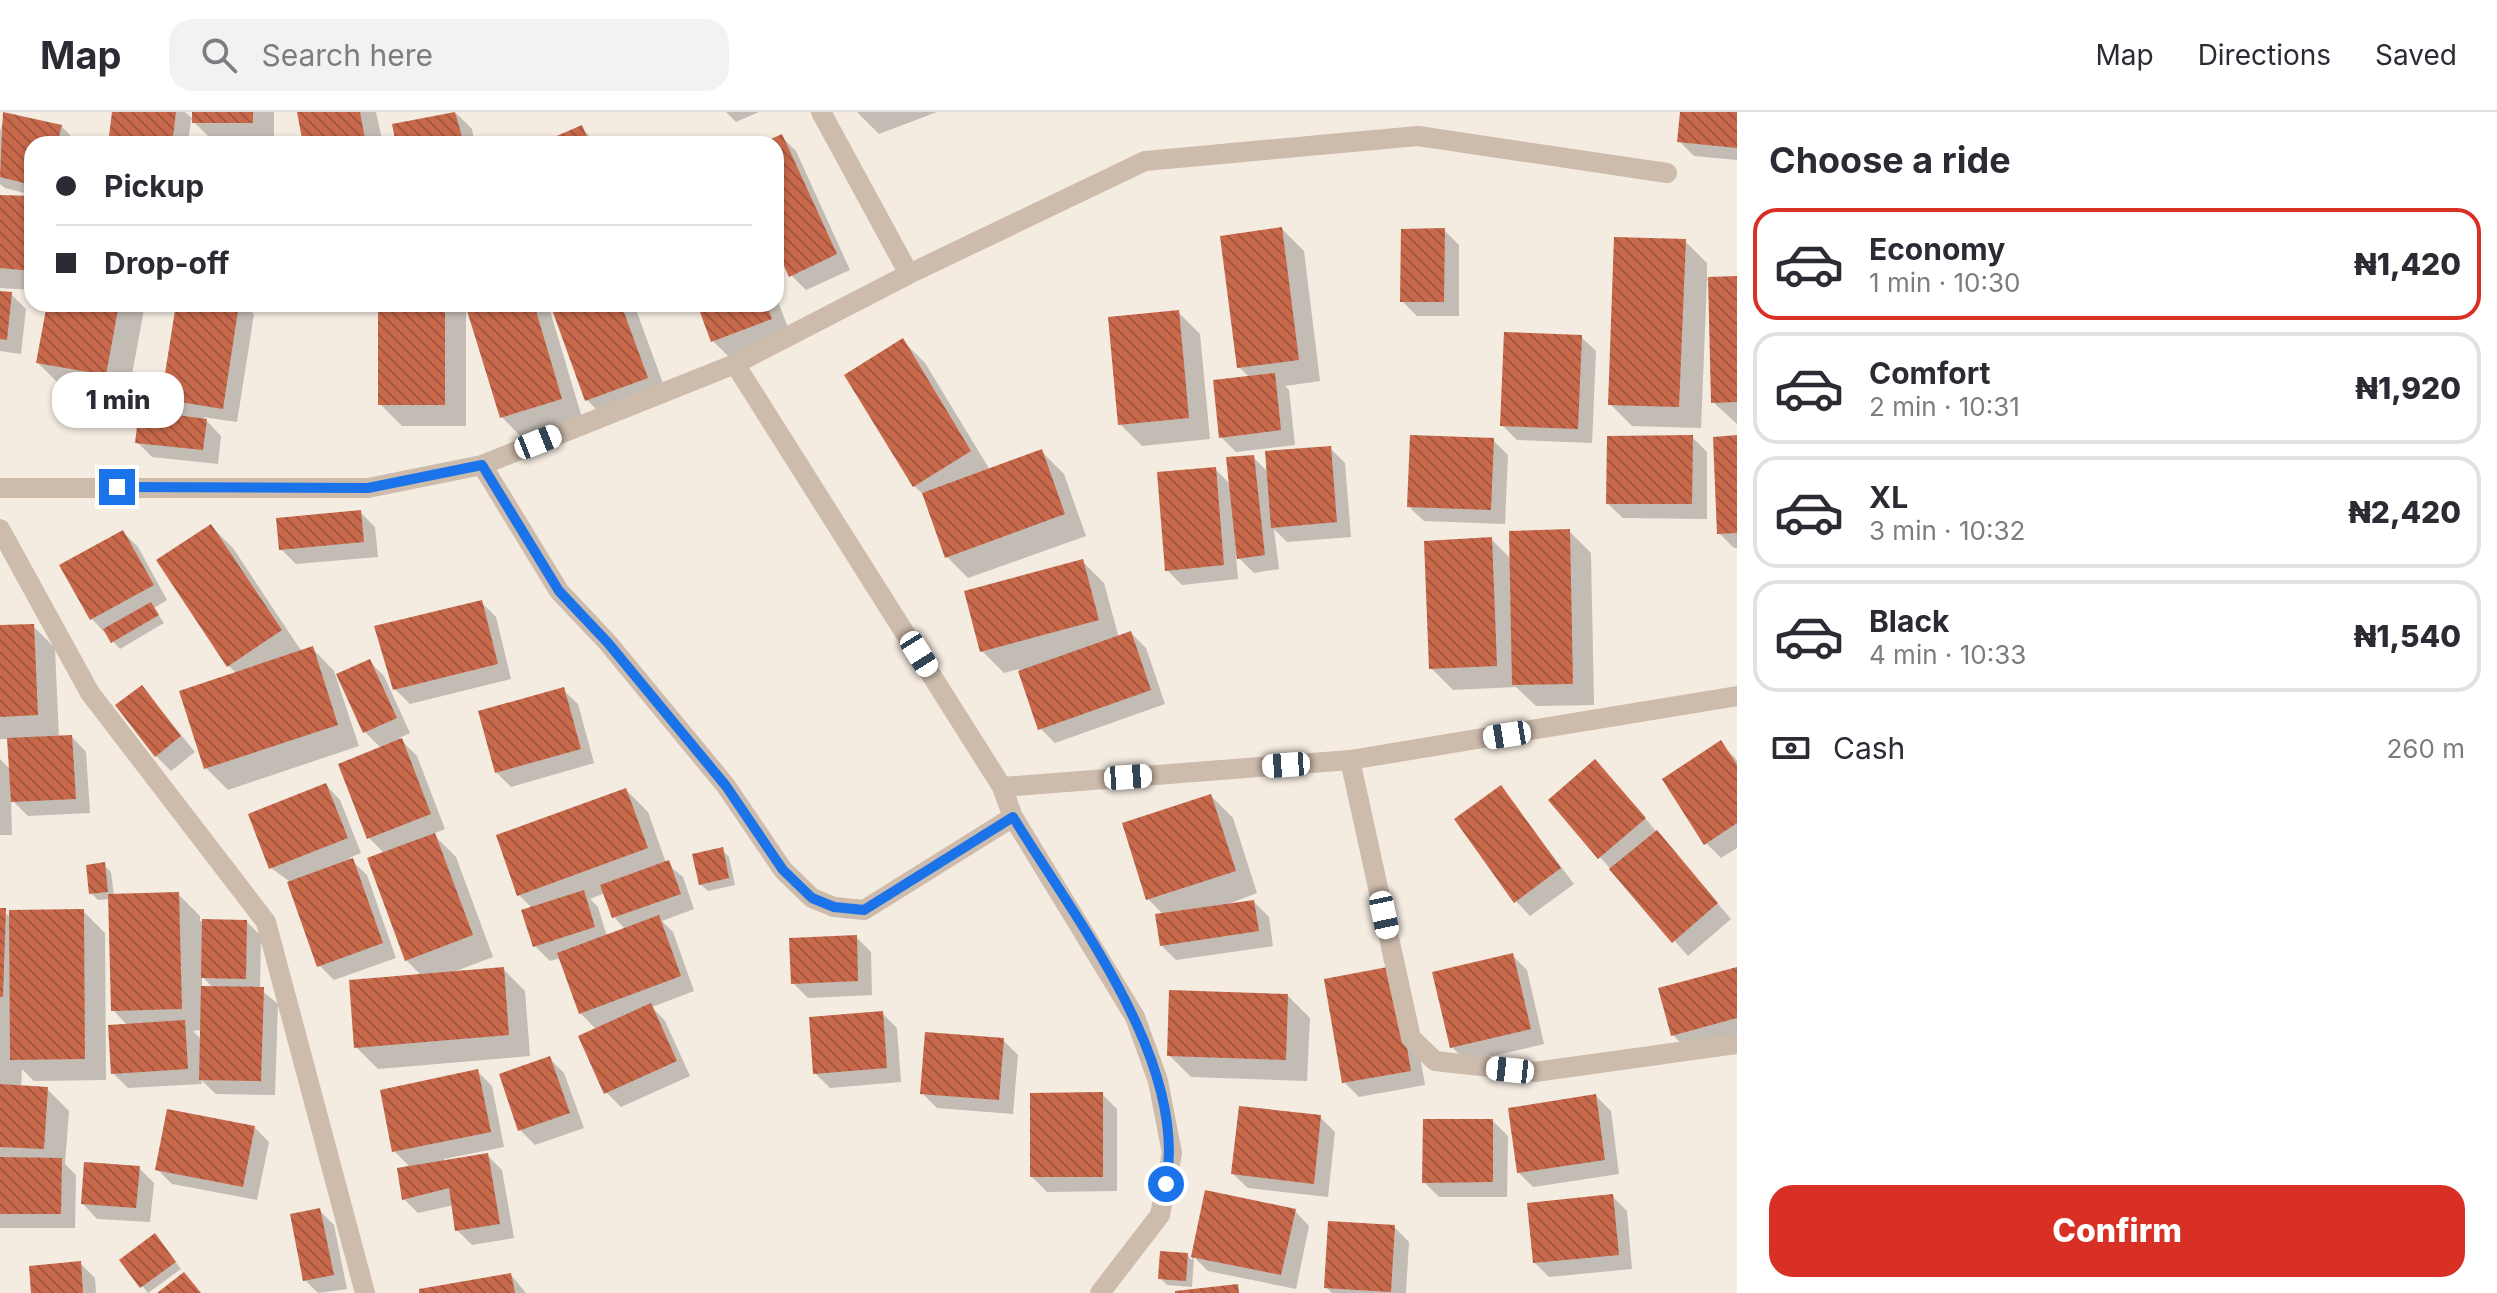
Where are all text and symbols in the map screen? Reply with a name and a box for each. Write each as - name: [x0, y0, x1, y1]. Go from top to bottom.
- search box: [169, 19, 729, 91]
- text: Map: [40, 32, 121, 78]
- icon: search: [197, 33, 241, 77]
- text: Search here: [261, 37, 433, 73]
- text: Map: [2095, 38, 2154, 72]
- text: Directions: [2198, 38, 2331, 72]
- text: Saved: [2375, 38, 2457, 72]
- text: Choose a ride: [1769, 138, 2011, 182]
- text: Pickup: [104, 168, 204, 204]
- icon: car: [1773, 228, 1845, 300]
- text: Economy: [1869, 231, 2005, 267]
- text: Drop-off: [104, 245, 230, 281]
- text: ₦1,420: [2354, 246, 2461, 282]
- text: 1 min · 10:30: [1869, 267, 2020, 298]
- icon: car: [1773, 352, 1845, 424]
- text: Comfort: [1869, 355, 1990, 391]
- text: ₦1,920: [2355, 370, 2461, 406]
- callout: 1 min: [51, 371, 183, 427]
- text: 1 min: [85, 384, 151, 415]
- text: 2 min · 10:31: [1869, 391, 2020, 422]
- car: [511, 422, 565, 462]
- route end: [99, 469, 135, 505]
- icon: car: [1773, 476, 1845, 548]
- text: XL: [1869, 479, 1908, 515]
- text: ₦2,420: [2348, 494, 2461, 530]
- text: 3 min · 10:32: [1869, 515, 2025, 546]
- icon: car: [1773, 600, 1845, 672]
- text: Black: [1869, 603, 1949, 639]
- text: ₦1,540: [2354, 618, 2461, 654]
- car: [896, 627, 942, 681]
- text: 4 min · 10:33: [1869, 639, 2026, 670]
- car: [1481, 719, 1533, 751]
- icon: cash: [1769, 726, 1813, 770]
- text: Cash: [1833, 730, 1905, 766]
- text: 260 m: [2387, 733, 2465, 764]
- car: [1261, 751, 1311, 779]
- car: [1103, 763, 1153, 791]
- car: [1367, 889, 1401, 941]
- car: [1485, 1056, 1535, 1084]
- route start: [1148, 1166, 1184, 1202]
- button: Confirm: [1769, 1185, 2465, 1277]

